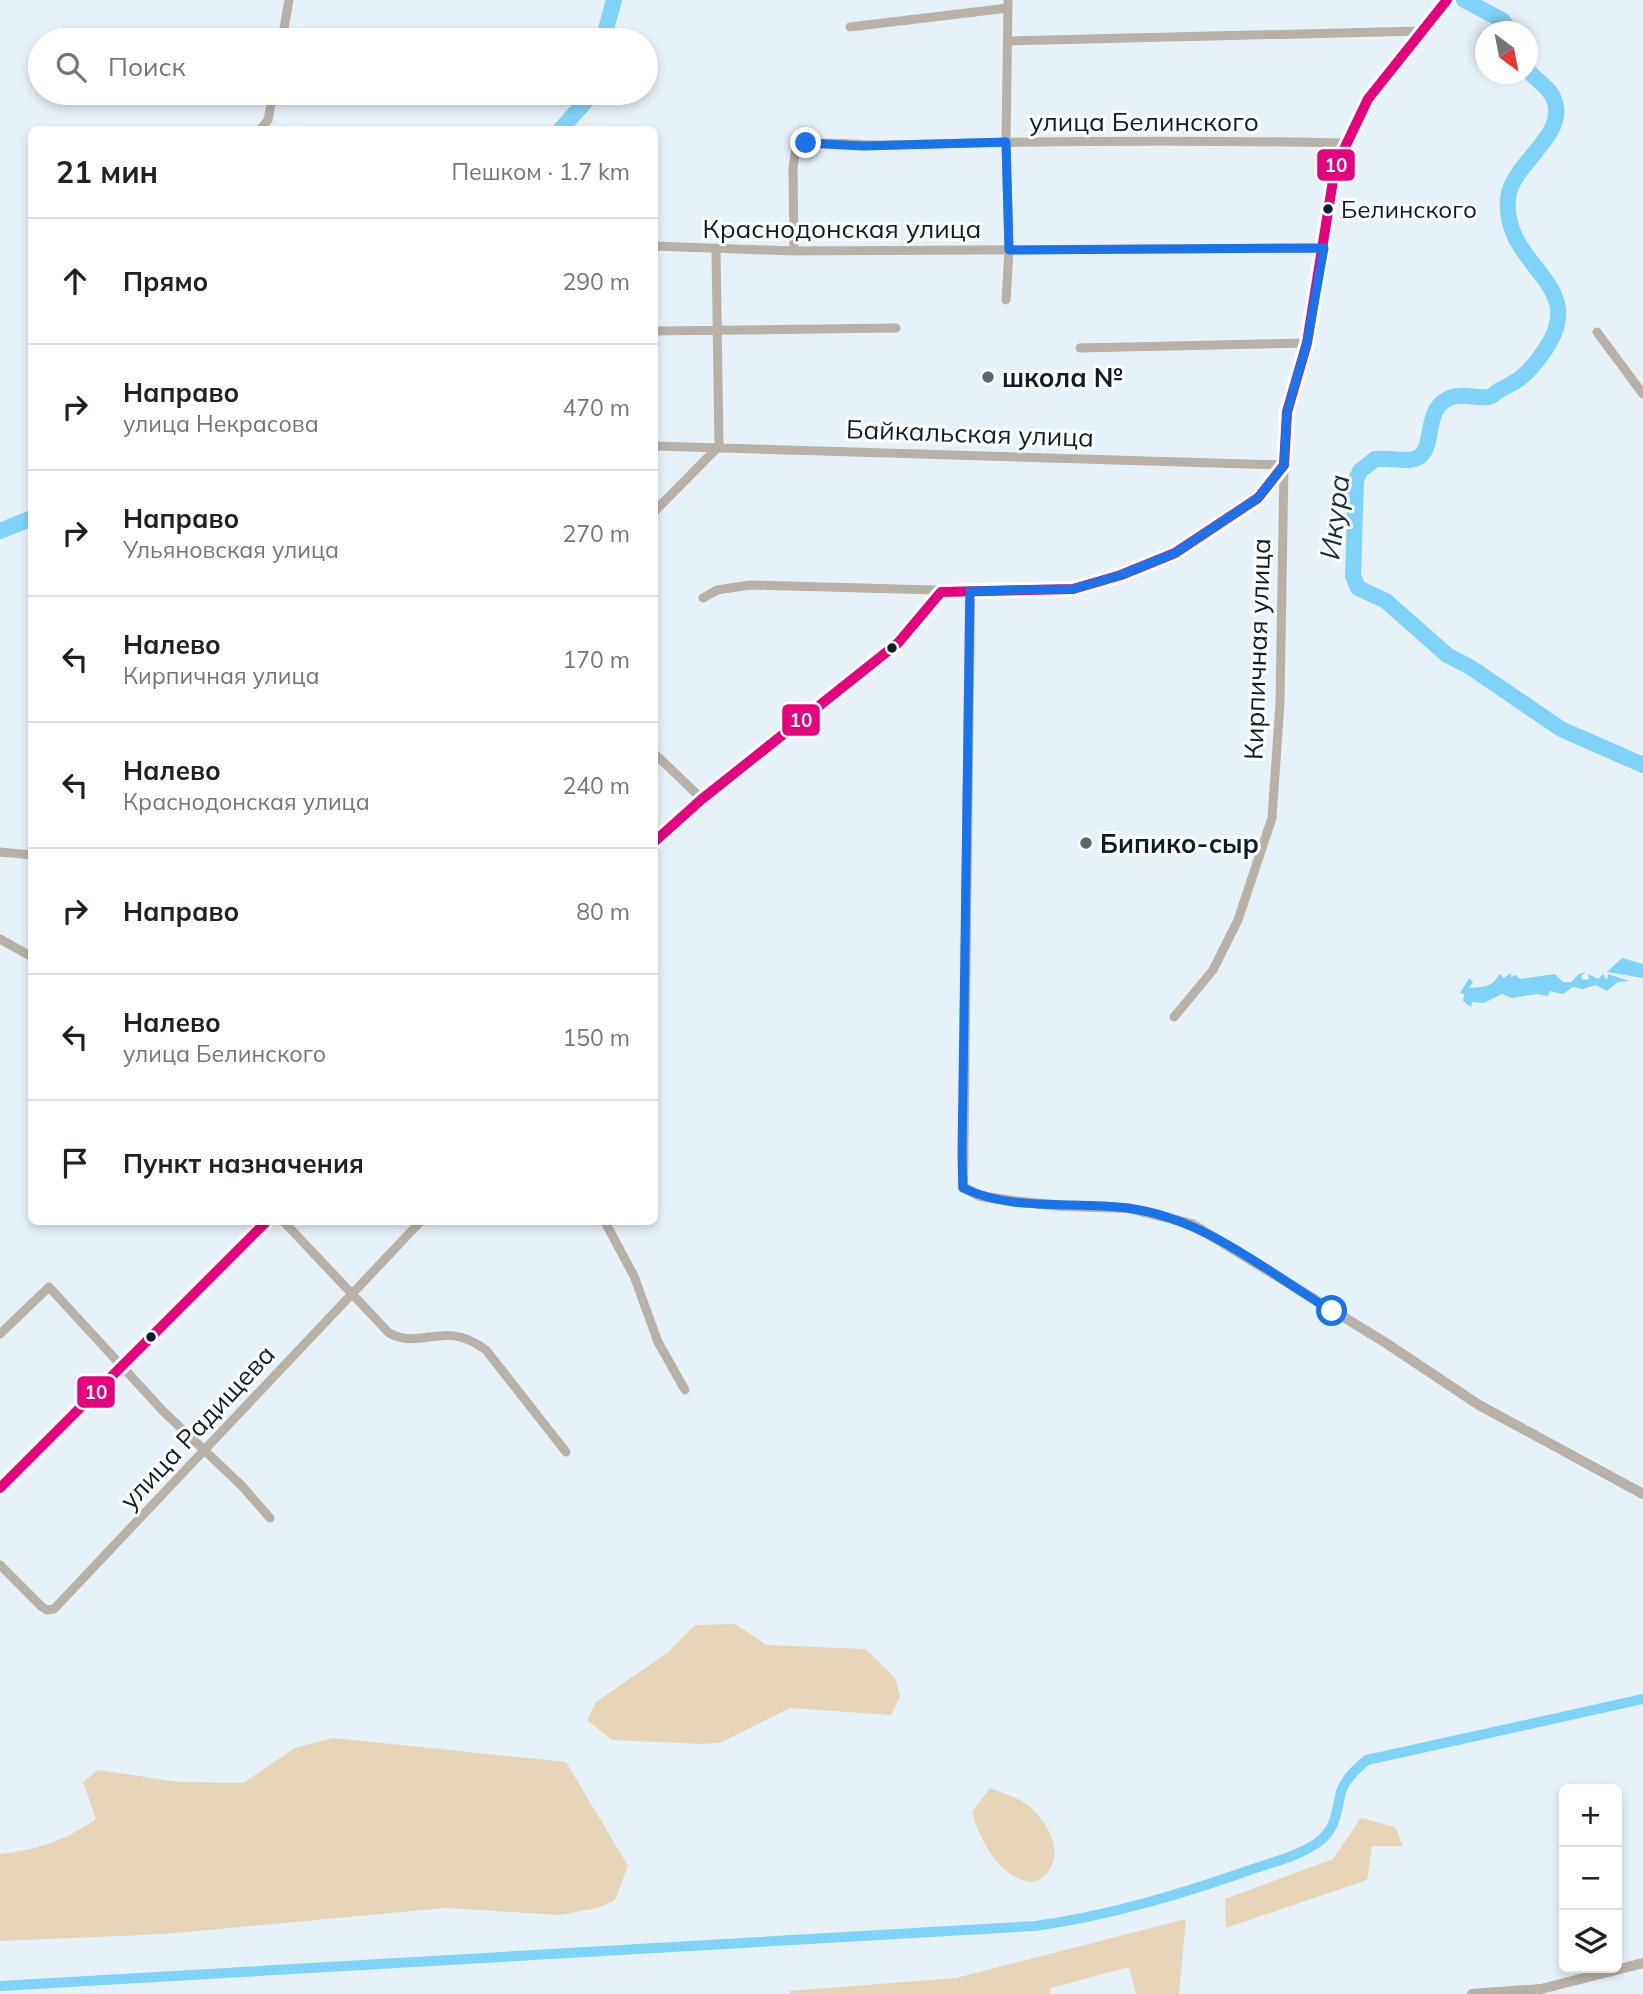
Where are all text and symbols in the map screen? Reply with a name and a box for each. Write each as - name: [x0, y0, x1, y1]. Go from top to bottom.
- north arrow: [1475, 21, 1538, 84]
- search box: [28, 28, 658, 105]
- icon: search: [52, 48, 90, 86]
- text: Поиск: [108, 50, 186, 83]
- street label: улица Белинского: [1029, 105, 1259, 138]
- route end: [790, 127, 821, 158]
- line badge: 10: [1316, 148, 1356, 182]
- text: 21 мин: [56, 153, 158, 191]
- text: 10: [1325, 153, 1347, 177]
- text: Пешком · 1.7 km: [451, 157, 630, 186]
- place label: Белинского: [1341, 194, 1477, 224]
- marker: Белинского: [1321, 202, 1335, 216]
- street label: Краснодонская улица: [703, 212, 981, 245]
- icon: ahead: [56, 262, 94, 300]
- text: Прямо: [123, 265, 208, 298]
- text: 290 m: [562, 267, 630, 296]
- place label: школа №: [1002, 361, 1123, 394]
- marker: школа №: [980, 369, 996, 385]
- text: Направо: [123, 376, 239, 409]
- icon: right: [56, 388, 94, 426]
- text: 470 m: [562, 393, 630, 422]
- text: улица Некрасова: [123, 409, 319, 438]
- street label: Байкальская улица: [845, 412, 1095, 454]
- water label: Икура: [1311, 473, 1357, 561]
- text: Направо: [123, 502, 239, 535]
- icon: right: [56, 514, 94, 552]
- text: 270 m: [562, 519, 630, 548]
- text: Ульяновская улица: [123, 535, 339, 564]
- street label: Кирпичная улица: [1237, 537, 1277, 761]
- text: Налево: [123, 628, 221, 661]
- icon: left: [56, 640, 94, 678]
- unlabelled marker: [885, 641, 899, 655]
- text: 170 m: [562, 645, 630, 674]
- text: Кирпичная улица: [123, 661, 320, 690]
- line badge: 10: [781, 703, 821, 737]
- text: 10: [790, 708, 812, 732]
- text: Налево: [123, 754, 221, 787]
- icon: left: [56, 766, 94, 804]
- text: 240 m: [562, 771, 630, 800]
- text: Краснодонская улица: [123, 787, 370, 816]
- place label: Бипико-сыр: [1100, 827, 1259, 860]
- marker: Бипико-сыр: [1078, 835, 1094, 851]
- icon: right: [56, 892, 94, 930]
- text: Направо: [123, 895, 239, 928]
- text: 80 m: [576, 897, 630, 926]
- text: Налево: [123, 1006, 221, 1039]
- icon: left: [56, 1018, 94, 1056]
- text: 150 m: [562, 1023, 630, 1052]
- text: улица Белинского: [123, 1039, 326, 1068]
- icon: arrive: [56, 1144, 94, 1182]
- text: Пункт назначения: [123, 1147, 364, 1180]
- route start: [1316, 1295, 1347, 1326]
- unlabelled marker: [144, 1330, 158, 1344]
- street label: улица Радищева: [112, 1338, 282, 1516]
- line badge: 10: [76, 1375, 116, 1409]
- text: 10: [85, 1380, 107, 1404]
- map controls: [1559, 1784, 1622, 1973]
- button: +: [1559, 1784, 1622, 1847]
- button: −: [1559, 1847, 1622, 1910]
- button: layers: [1559, 1910, 1622, 1973]

